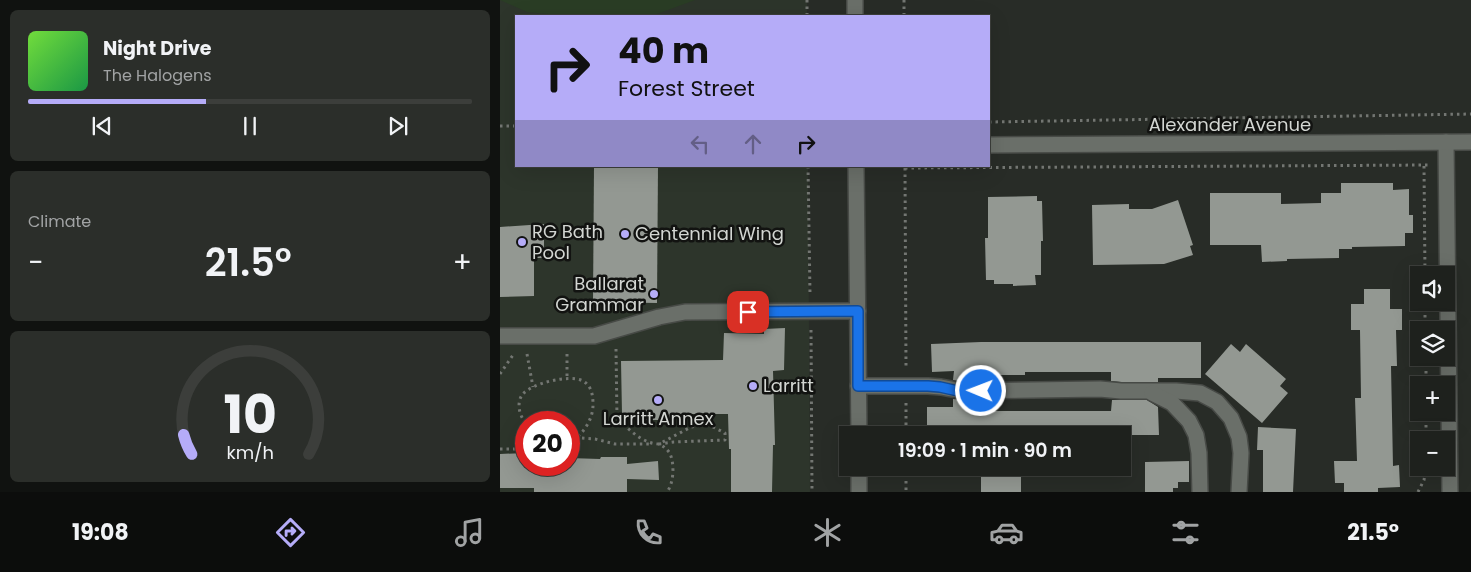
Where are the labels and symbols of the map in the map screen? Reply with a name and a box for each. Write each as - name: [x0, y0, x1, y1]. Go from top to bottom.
- street label: Alexander Avenue: [1149, 112, 1311, 137]
- place label: RG Bath Pool: [532, 219, 603, 265]
- place label: Centennial Wing: [635, 221, 784, 246]
- marker: Centennial Wing: [619, 228, 631, 240]
- marker: RG Bath Pool: [516, 236, 528, 248]
- place label: Ballarat Grammar: [555, 271, 644, 317]
- marker: Ballarat Grammar: [648, 288, 660, 300]
- pin: [727, 291, 769, 333]
- position arrow: [954, 364, 1006, 416]
- place label: Larritt: [763, 373, 814, 398]
- marker: Larritt: [747, 380, 759, 392]
- marker: Larritt Annex: [652, 394, 664, 406]
- place label: Larritt Annex: [603, 406, 714, 431]
- speed limit sign: 20: [515, 411, 580, 476]

